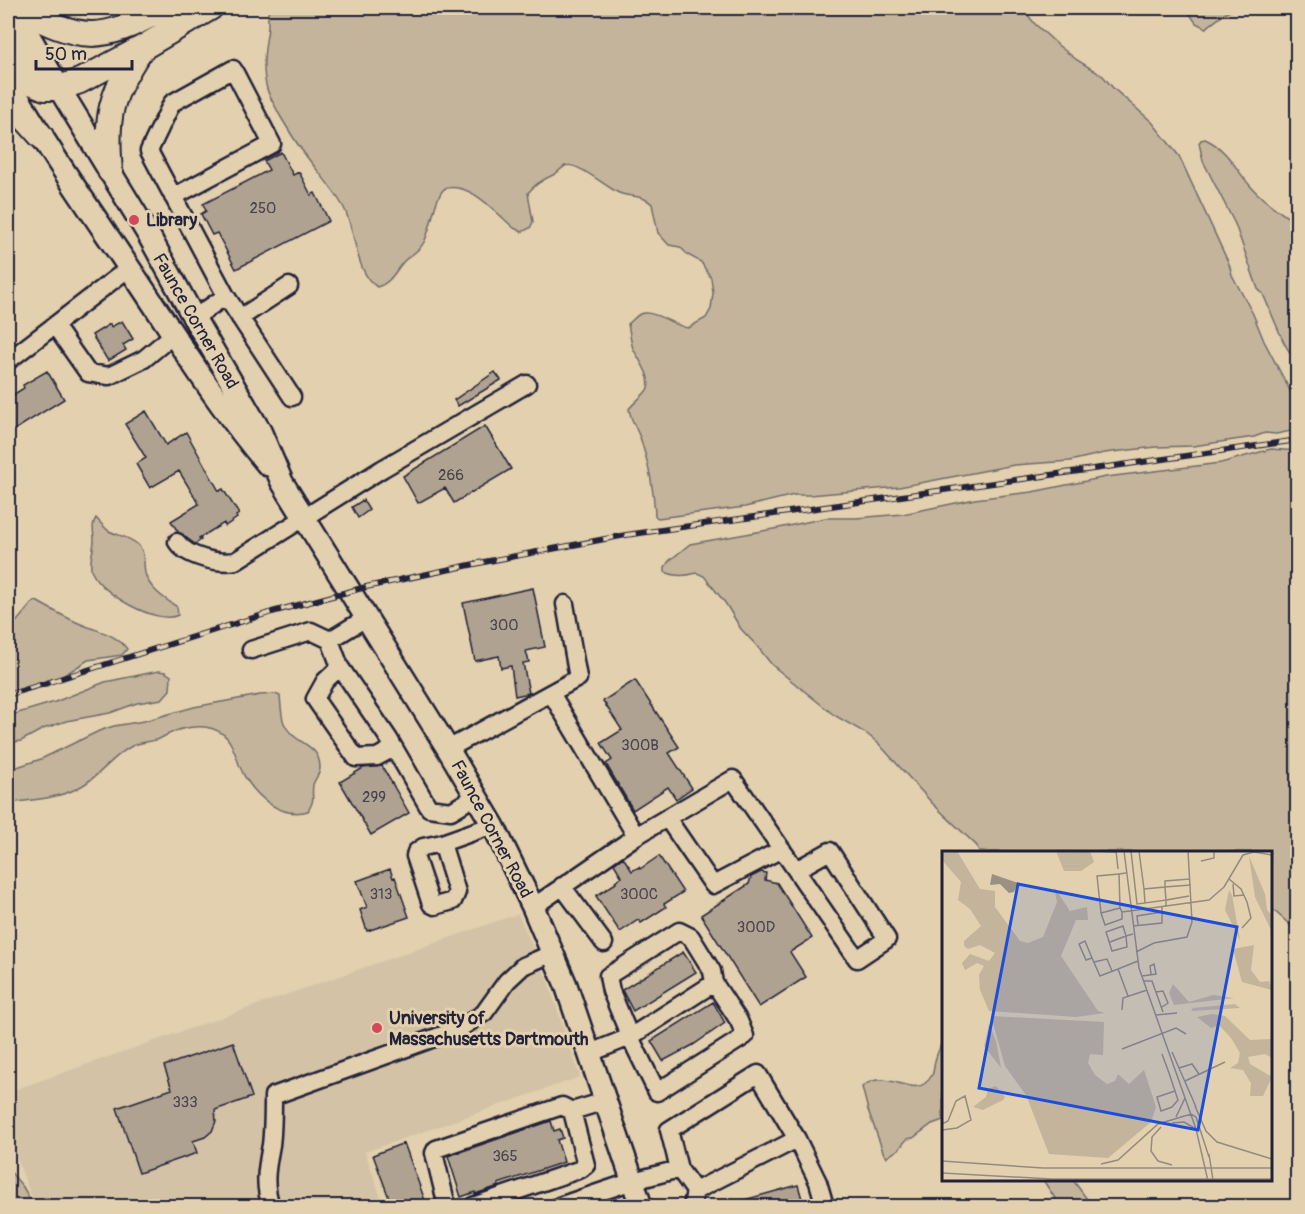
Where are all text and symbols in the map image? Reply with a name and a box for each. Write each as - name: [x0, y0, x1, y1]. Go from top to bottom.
- scale bar: [36, 33, 132, 71]
- text: 50 m: [45, 43, 87, 66]
- house number: 250: [250, 199, 276, 218]
- place label: Library: [146, 209, 197, 232]
- marker: Library: [127, 213, 141, 227]
- street label: Faunce Corner Road: [147, 249, 244, 393]
- house number: 266: [438, 466, 464, 485]
- house number: 300: [490, 616, 518, 635]
- house number: 300B: [621, 736, 659, 755]
- street label: Faunce Corner Road: [446, 756, 538, 902]
- house number: 299: [362, 788, 386, 807]
- inset map: [942, 851, 1272, 1181]
- house number: 313: [370, 885, 392, 904]
- house number: 300C: [620, 885, 658, 904]
- house number: 300D: [737, 918, 775, 937]
- place label: University of Massachusetts Dartmouth: [389, 1007, 589, 1051]
- marker: University of Massachusetts Dartmouth: [370, 1021, 384, 1035]
- house number: 333: [172, 1093, 198, 1112]
- house number: 365: [492, 1147, 518, 1166]

